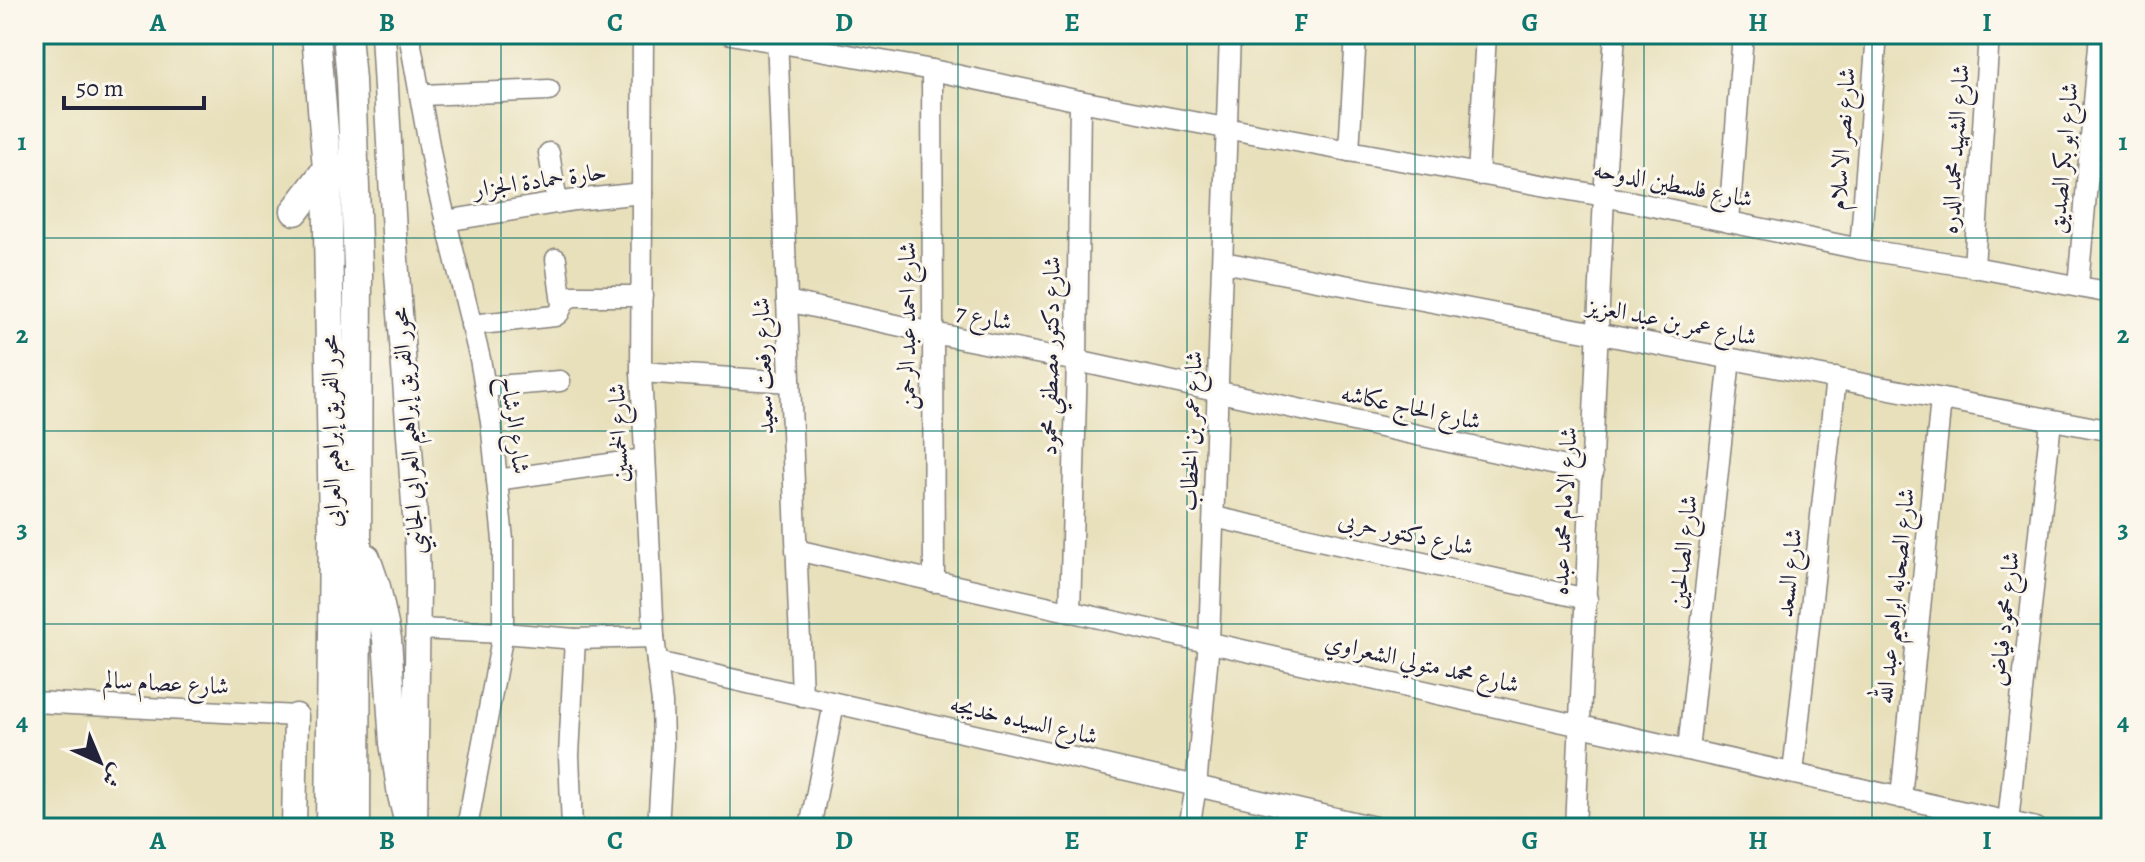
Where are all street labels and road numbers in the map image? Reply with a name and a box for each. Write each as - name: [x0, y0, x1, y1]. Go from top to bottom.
- street label: شارع الشهيد محمد الدره: [1933, 63, 1981, 235]
- street label: شارع نصر الاسلام: [1821, 67, 1868, 212]
- street label: شارع ابو بكر الصديق: [2040, 81, 2090, 235]
- street label: شارع فلسطين الدوحه: [1590, 153, 1755, 219]
- street label: حارة حمادة الجزار: [469, 155, 609, 205]
- street label: شارع احمد عبد الرحمن: [891, 242, 927, 410]
- street label: شارع دكتور مصطفي محمود: [1032, 256, 1075, 456]
- street label: شارع عمر بن عبد العزيز: [1581, 288, 1760, 357]
- street label: شارع 7: [952, 296, 1015, 342]
- street label: شارع رفعت سعيد: [745, 297, 785, 435]
- street label: محور الفريق إبراهيم العرابى الجانبي: [383, 305, 441, 556]
- street label: محور الفريق إبراهيم العرابى: [313, 334, 357, 528]
- street label: شارع عمر بن الخطاب: [1172, 350, 1214, 512]
- street label: شارع الرشاح: [487, 374, 538, 477]
- street label: شارع الحاج عكاشه: [1337, 377, 1484, 442]
- street label: شارع الخمسين: [600, 383, 640, 483]
- street label: شارع الامام محمد عبده: [1544, 426, 1589, 596]
- street label: شارع الصحابه ابراهيم عبد الله: [1865, 486, 1930, 706]
- street label: شارع الصالحين: [1661, 494, 1709, 611]
- street label: شارع دكتور حربى: [1335, 503, 1477, 567]
- street label: شارع السعد: [1768, 527, 1814, 620]
- street label: شارع محمود فياض: [1981, 550, 2031, 688]
- street label: شارع محمد متولي الشعراوي: [1321, 625, 1522, 705]
- street label: شارع عصام سالم: [102, 664, 230, 707]
- street label: شارع السيده خديجه: [946, 687, 1101, 756]

